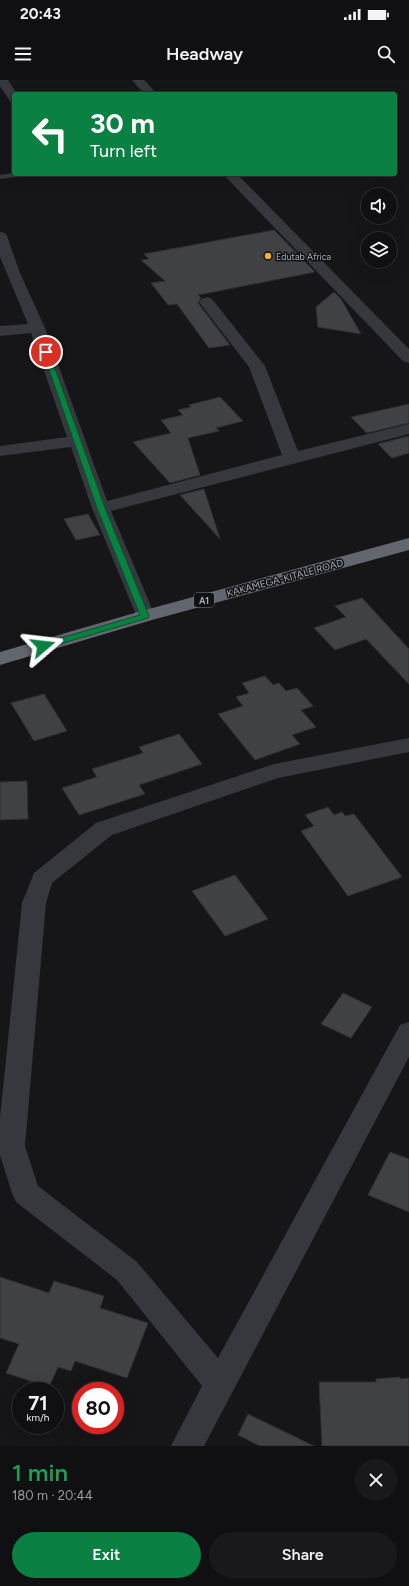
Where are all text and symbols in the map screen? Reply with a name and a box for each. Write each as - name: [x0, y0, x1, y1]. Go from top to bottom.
- text: 20:43: [20, 5, 61, 23]
- icon: menu: [12, 43, 34, 65]
- text: Headway: [166, 43, 243, 65]
- icon: search: [375, 43, 397, 65]
- text: 30 m: [90, 106, 155, 140]
- icon: left: [24, 108, 76, 160]
- text: Turn left: [90, 140, 157, 162]
- map controls: [361, 188, 397, 268]
- button: sound: [361, 188, 397, 224]
- button: layers: [361, 232, 397, 268]
- marker: Edutab Africa: [263, 251, 273, 261]
- place label: Edutab Africa: [276, 251, 332, 262]
- pin: [29, 335, 63, 369]
- icon: arrive: [35, 341, 57, 363]
- street label: KAKAMEGA-KITALE ROAD: [225, 556, 345, 600]
- road number: A1: [194, 593, 214, 607]
- position arrow: [22, 625, 64, 667]
- speed limit sign: 80: [72, 1382, 124, 1434]
- text: 71: [28, 1391, 48, 1415]
- text: km/h: [27, 1411, 49, 1424]
- text: 1 min: [12, 1458, 68, 1487]
- button: close: [355, 1459, 397, 1501]
- text: 180 m · 20:44: [12, 1488, 93, 1503]
- button: Exit: [12, 1532, 201, 1578]
- button: Share: [209, 1532, 397, 1578]

